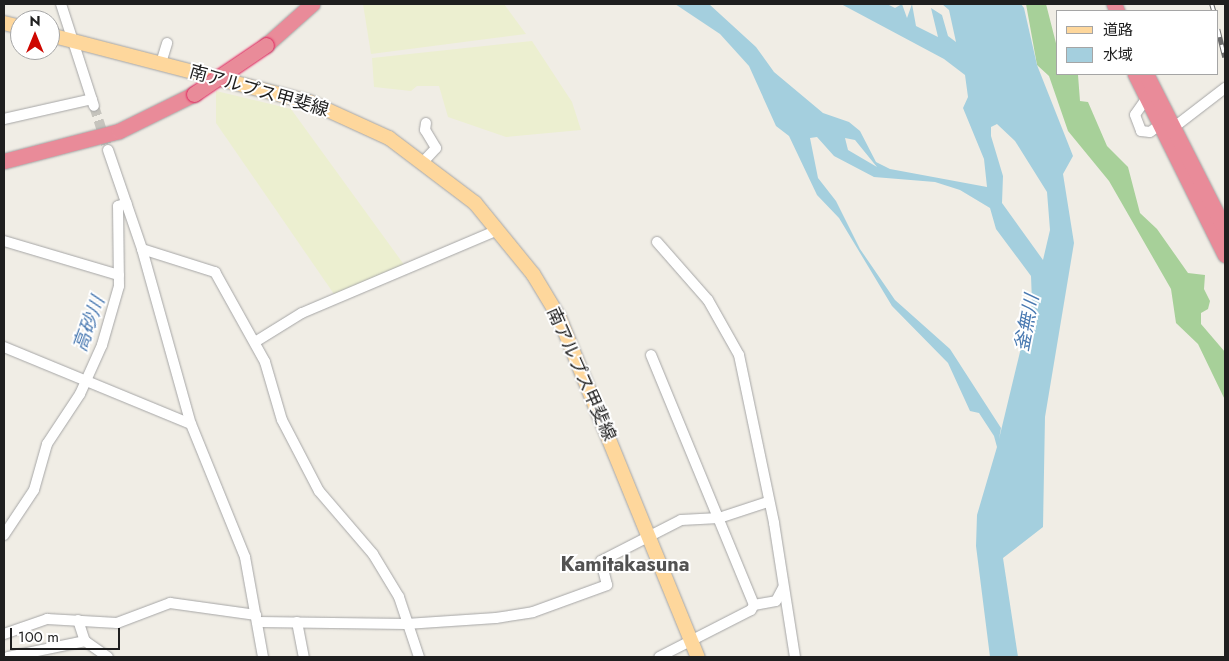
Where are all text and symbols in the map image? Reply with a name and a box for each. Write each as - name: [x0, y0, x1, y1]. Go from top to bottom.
- north arrow: [10, 10, 60, 60]
- legend: [1056, 10, 1219, 75]
- text: N: [29, 11, 41, 31]
- text: 道路: [1103, 19, 1133, 41]
- text: 水域: [1103, 44, 1133, 66]
- street label: 南アルプス甲斐線: [187, 61, 331, 121]
- water label: 高砂川: [69, 293, 109, 355]
- water label: 釜無川: [1010, 293, 1044, 353]
- street label: 南アルプス甲斐線: [542, 304, 620, 444]
- district label: Kamitakasuna: [560, 552, 690, 576]
- scale bar: [12, 618, 122, 650]
- text: 100 m: [18, 626, 59, 648]

